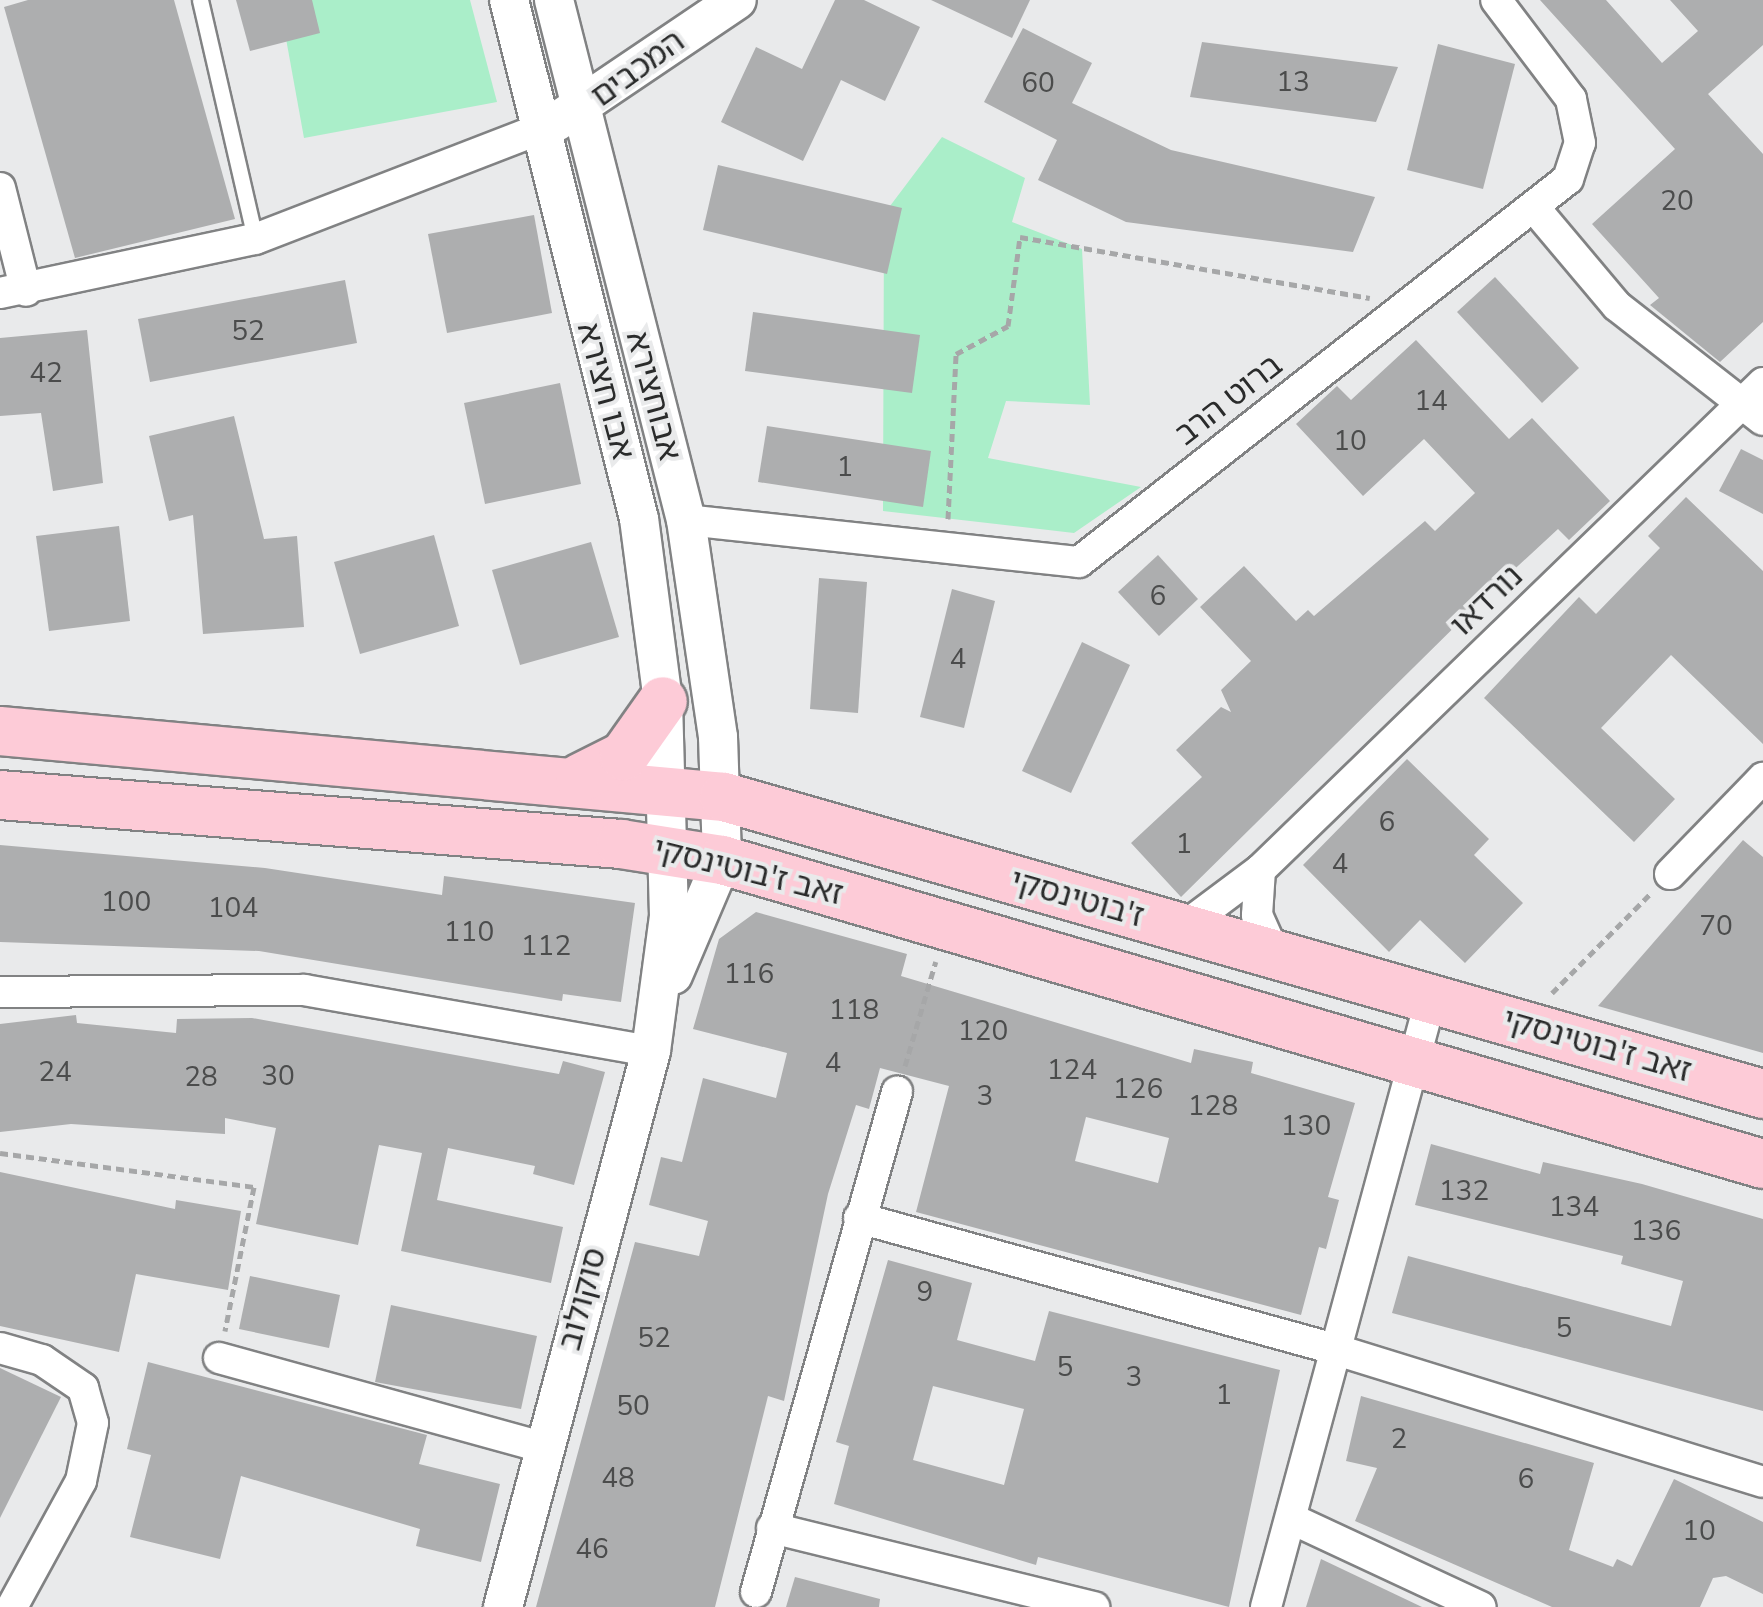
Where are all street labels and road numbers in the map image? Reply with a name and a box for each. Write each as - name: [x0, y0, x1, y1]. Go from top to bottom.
- street label: המכבים: [584, 22, 692, 116]
- street label: אבו חצירא: [568, 318, 642, 464]
- street label: אבוחצירא: [617, 327, 689, 465]
- street label: ברוט הרב: [1168, 346, 1290, 454]
- street label: נורדאו: [1443, 558, 1531, 644]
- street label: זאב ז'בוטינסקי: [649, 830, 847, 914]
- street label: ז'בוטינסקי: [1006, 862, 1148, 936]
- street label: זאב ז'בוטינסקי: [1498, 1001, 1696, 1091]
- street label: סוקולוב: [551, 1244, 615, 1354]

